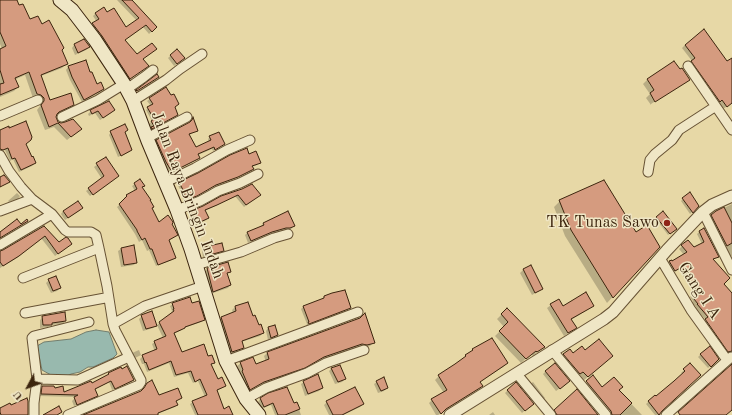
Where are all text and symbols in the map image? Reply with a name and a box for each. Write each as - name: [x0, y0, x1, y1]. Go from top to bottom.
- street label: Jalan Raya Bringin Indah: [146, 109, 228, 281]
- place label: TK Tunas Sawo: [546, 213, 659, 233]
- marker: TK Tunas Sawo: [662, 218, 672, 228]
- street label: Gang I A: [673, 259, 725, 323]
- north arrow: [8, 367, 48, 407]
- text: U: [12, 388, 26, 402]

